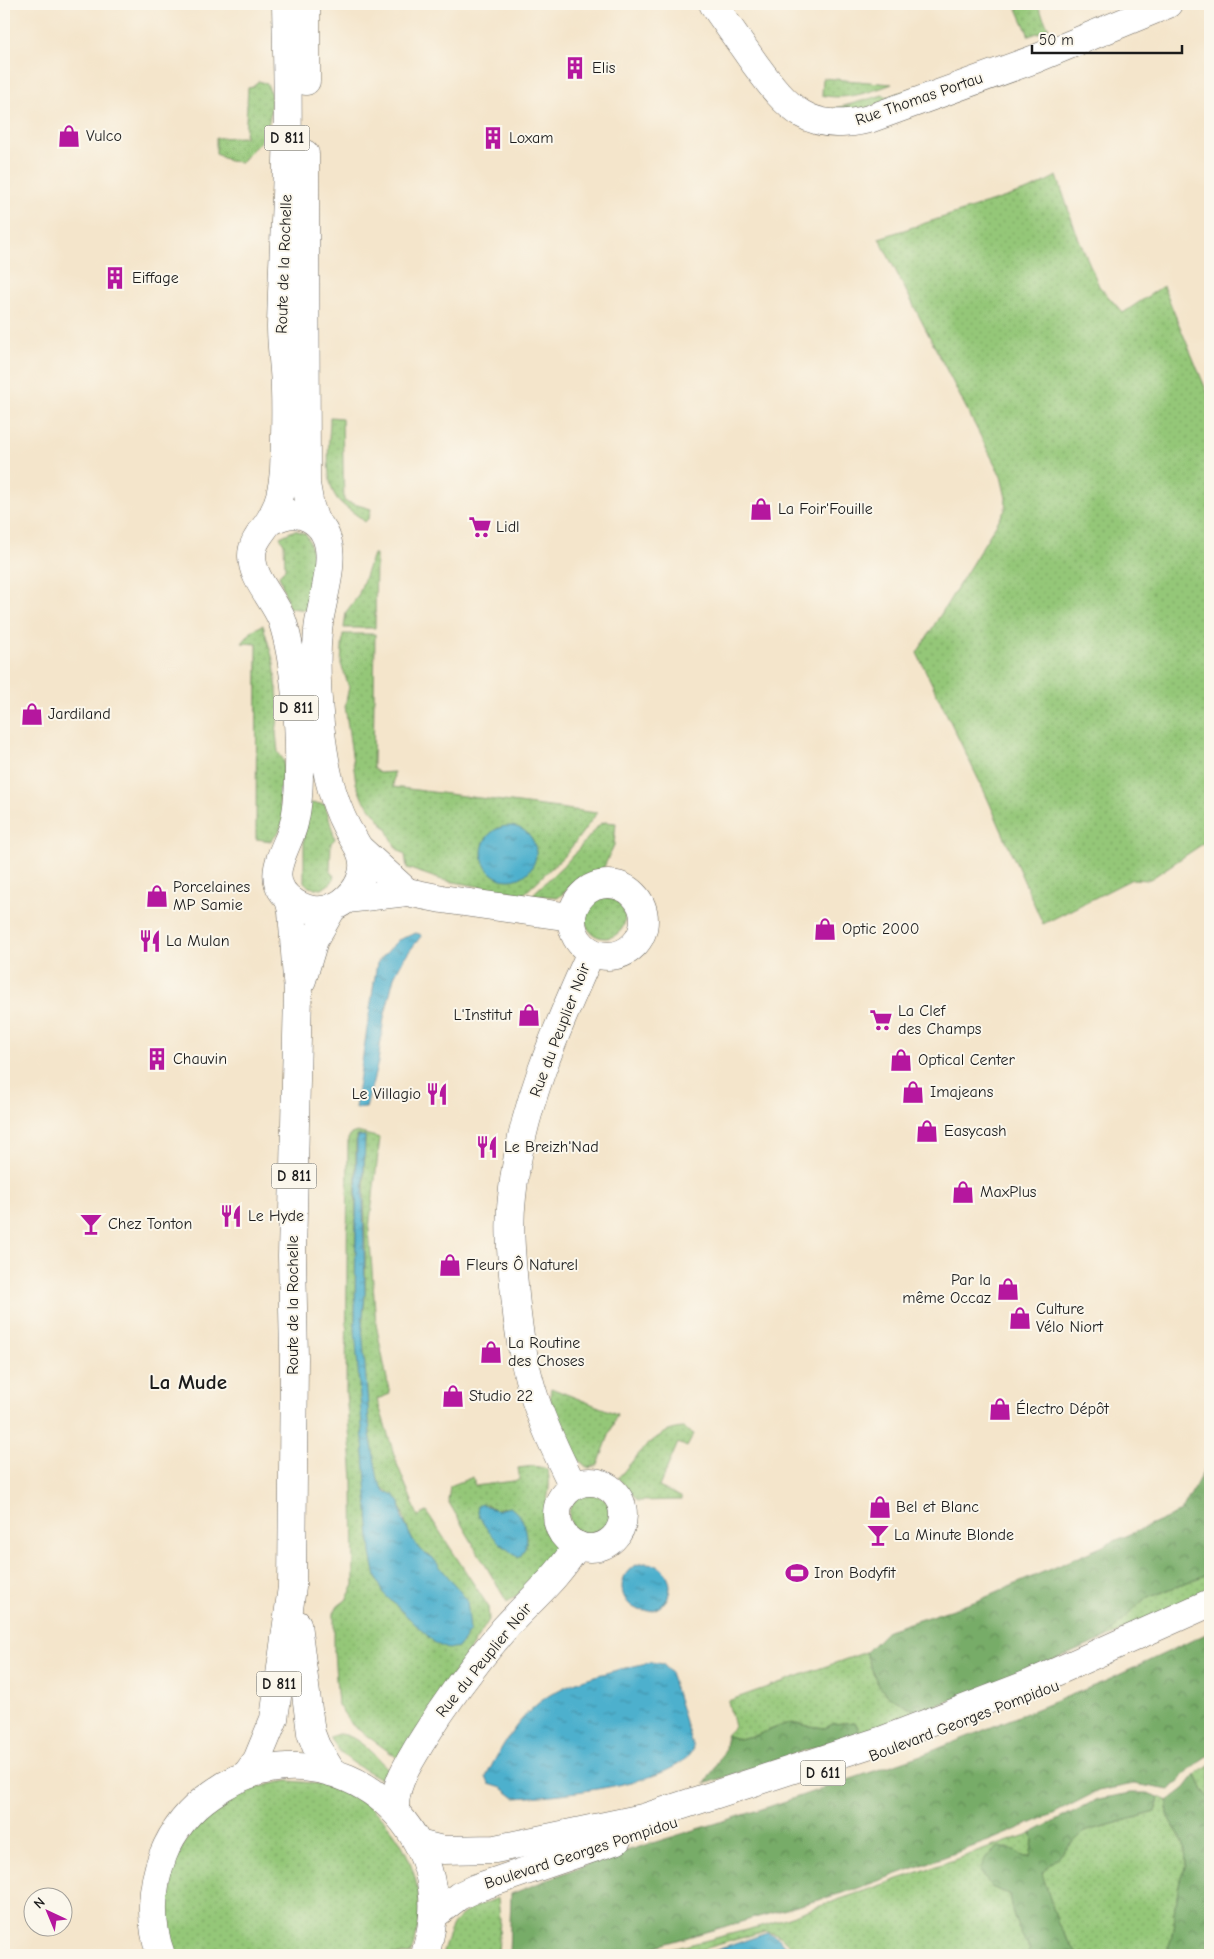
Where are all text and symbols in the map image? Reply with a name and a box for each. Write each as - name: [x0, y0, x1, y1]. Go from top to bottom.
- scale bar: [1032, 22, 1182, 54]
- text: 50 m: [1039, 31, 1074, 49]
- building icon: Elis: [562, 55, 588, 81]
- place label: Elis: [592, 59, 616, 77]
- street label: Rue Thomas Portau: [853, 69, 985, 129]
- shop icon: Vulco: [56, 123, 82, 149]
- building icon: Loxam: [480, 125, 506, 151]
- road number: D 811: [264, 126, 310, 150]
- place label: Vulco: [86, 127, 122, 145]
- place label: Loxam: [509, 129, 554, 147]
- street label: Route de la Rochelle: [273, 194, 295, 334]
- building icon: Eiffage: [102, 265, 128, 291]
- place label: Eiffage: [132, 269, 179, 287]
- shop icon: La Foir'Fouille: [748, 496, 774, 522]
- place label: La Foir'Fouille: [778, 500, 873, 518]
- supermarket icon: Lidl: [467, 514, 493, 540]
- place label: Lidl: [496, 518, 520, 536]
- road number: D 811: [274, 696, 318, 720]
- shop icon: Jardiland: [19, 701, 45, 727]
- place label: Jardiland: [48, 705, 111, 723]
- place label: Porcelaines MP Samie: [173, 878, 251, 914]
- shop icon: Porcelaines MP Samie: [144, 883, 170, 909]
- shop icon: Optic 2000: [812, 916, 838, 942]
- place label: Optic 2000: [842, 920, 920, 938]
- restaurant icon: La Mulan: [137, 928, 163, 954]
- place label: La Mulan: [166, 932, 230, 950]
- street label: Rue du Peuplier Noir: [526, 960, 594, 1099]
- shop icon: L'Institut: [516, 1002, 542, 1028]
- place label: La Clef des Champs: [898, 1002, 982, 1038]
- place label: L'Institut: [454, 1006, 512, 1024]
- supermarket icon: La Clef des Champs: [868, 1007, 894, 1033]
- building icon: Chauvin: [144, 1046, 170, 1072]
- shop icon: Optical Center: [888, 1047, 914, 1073]
- place label: Chauvin: [173, 1050, 227, 1068]
- place label: Optical Center: [918, 1051, 1015, 1069]
- shop icon: Imajeans: [900, 1079, 926, 1105]
- restaurant icon: Le Villagio: [424, 1081, 450, 1107]
- place label: Imajeans: [930, 1083, 994, 1101]
- place label: Le Villagio: [352, 1085, 421, 1103]
- shop icon: Easycash: [914, 1118, 940, 1144]
- place label: Easycash: [944, 1122, 1007, 1140]
- restaurant icon: Le Breizh'Nad: [474, 1134, 500, 1160]
- place label: Le Breizh'Nad: [504, 1138, 599, 1156]
- road number: D 811: [272, 1164, 316, 1188]
- shop icon: MaxPlus: [950, 1179, 976, 1205]
- place label: MaxPlus: [980, 1183, 1037, 1201]
- restaurant icon: Le Hyde: [218, 1203, 244, 1229]
- place label: Le Hyde: [248, 1207, 304, 1225]
- bar icon: Chez Tonton: [78, 1211, 104, 1237]
- place label: Chez Tonton: [108, 1215, 192, 1233]
- street label: Route de la Rochelle: [284, 1235, 302, 1375]
- shop icon: Fleurs Ô Naturel: [437, 1252, 463, 1278]
- place label: Fleurs Ô Naturel: [466, 1255, 578, 1274]
- place label: Par la même Occaz: [902, 1271, 991, 1307]
- shop icon: Par la même Occaz: [995, 1276, 1021, 1302]
- place label: Culture Vélo Niort: [1036, 1300, 1103, 1336]
- shop icon: Culture Vélo Niort: [1007, 1305, 1033, 1331]
- place label: La Routine des Choses: [508, 1334, 585, 1370]
- shop icon: La Routine des Choses: [478, 1339, 504, 1365]
- district label: La Mude: [149, 1370, 227, 1394]
- shop icon: Studio 22: [440, 1383, 466, 1409]
- place label: Studio 22: [469, 1387, 533, 1405]
- shop icon: Électro Dépôt: [987, 1396, 1013, 1422]
- place label: Électro Dépôt: [1016, 1399, 1109, 1418]
- shop icon: Bel et Blanc: [867, 1494, 893, 1520]
- place label: Bel et Blanc: [896, 1498, 979, 1516]
- bar icon: La Minute Blonde: [865, 1522, 891, 1548]
- place label: La Minute Blonde: [894, 1526, 1014, 1544]
- sports icon: Iron Bodyfit: [784, 1560, 810, 1586]
- place label: Iron Bodyfit: [814, 1564, 896, 1582]
- street label: Rue du Peuplier Noir: [432, 1599, 536, 1721]
- road number: D 811: [256, 1672, 302, 1696]
- street label: Boulevard Georges Pompidou: [867, 1676, 1061, 1766]
- road number: D 611: [800, 1760, 846, 1786]
- street label: Boulevard Georges Pompidou: [482, 1813, 680, 1893]
- north arrow: [22, 1886, 72, 1936]
- text: N: [30, 1894, 49, 1912]

